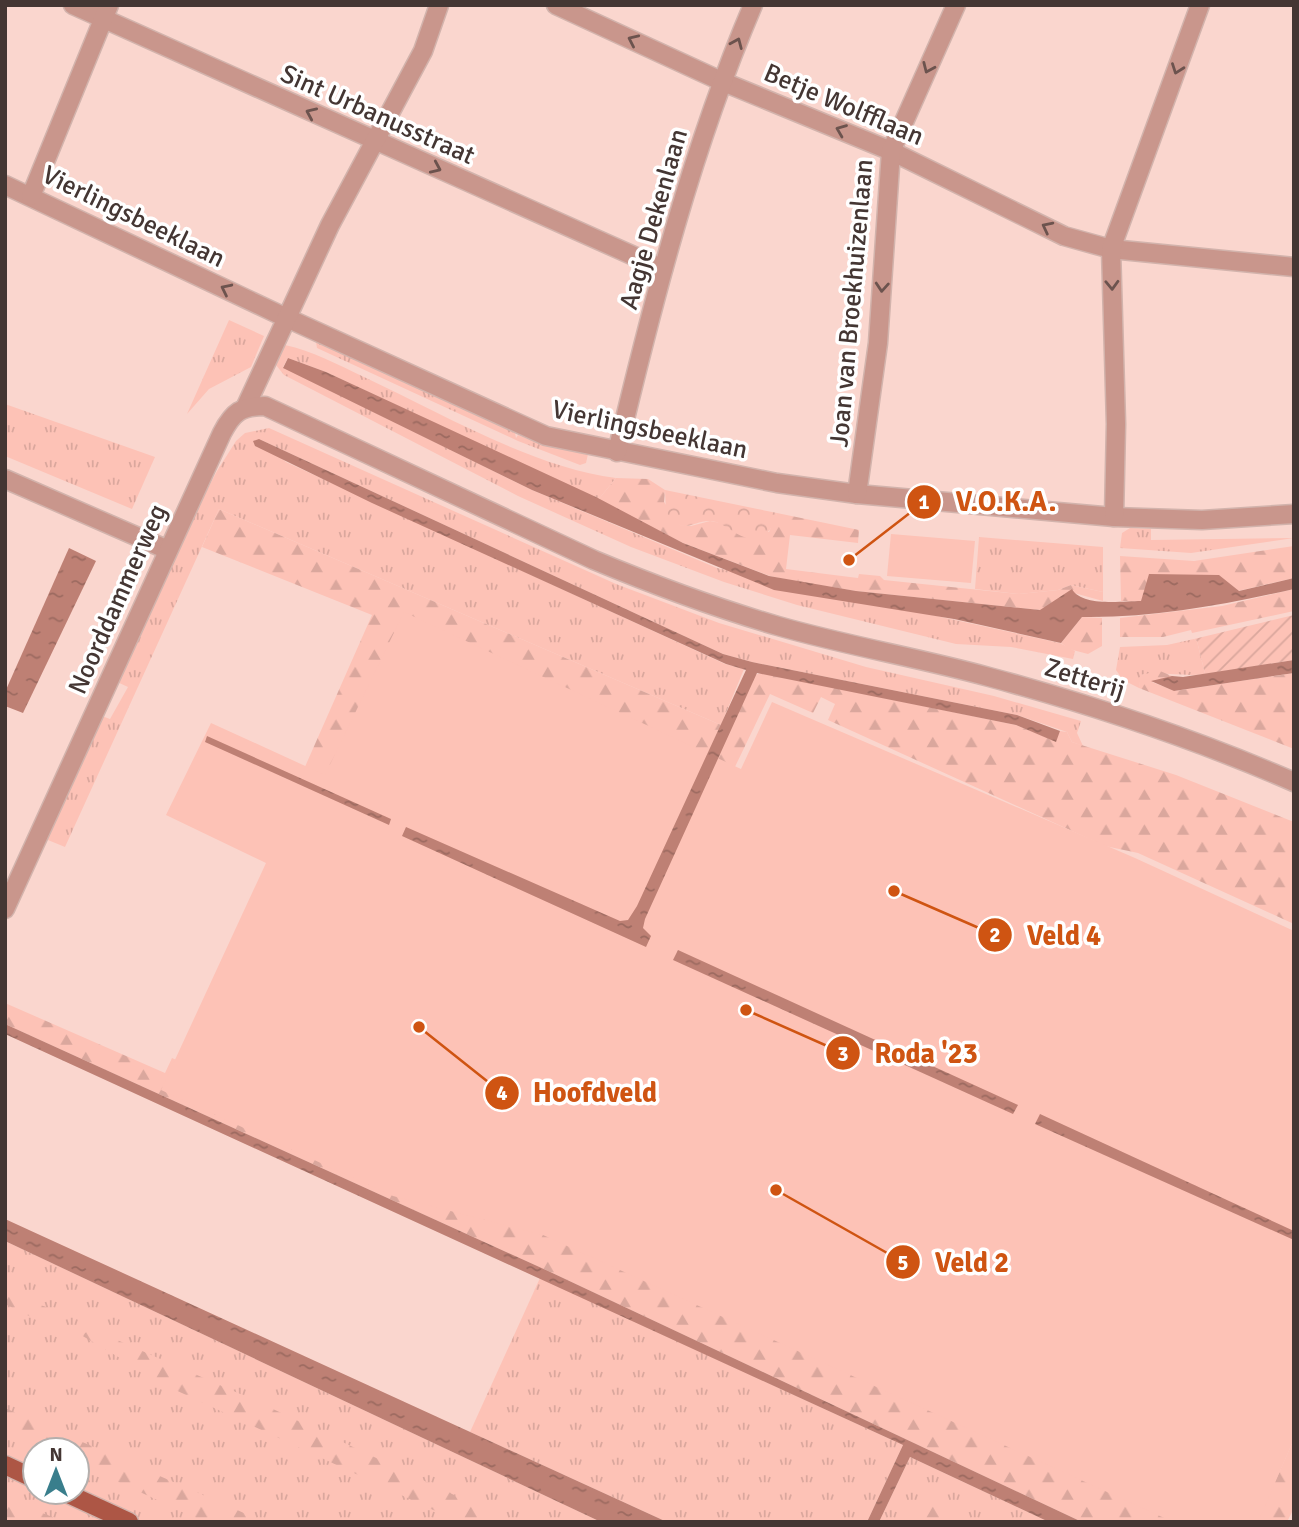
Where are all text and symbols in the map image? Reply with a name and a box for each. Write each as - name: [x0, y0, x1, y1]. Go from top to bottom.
- one-way arrow: [627, 35, 640, 49]
- one-way arrow: [729, 38, 743, 50]
- street label: Betje Wolfflaan: [759, 57, 928, 153]
- street label: Sint Urbanusstraat: [276, 58, 480, 172]
- one-way arrow: [922, 60, 936, 73]
- one-way arrow: [1171, 63, 1185, 75]
- one-way arrow: [306, 107, 318, 121]
- street label: Aagje Dekenlaan: [613, 125, 695, 313]
- one-way arrow: [836, 125, 848, 139]
- street label: Joan van Broekhuizenlaan: [823, 158, 881, 448]
- street label: Vierlingsbeeklaan: [37, 159, 230, 275]
- one-way arrow: [428, 160, 441, 174]
- one-way arrow: [1042, 222, 1054, 236]
- one-way arrow: [1105, 280, 1120, 291]
- one-way arrow: [875, 282, 890, 293]
- one-way arrow: [221, 284, 233, 298]
- street label: Vierlingsbeeklaan: [549, 394, 750, 466]
- callout: V.O.K.A.: [906, 477, 1070, 526]
- text: V.O.K.A.: [956, 485, 1056, 519]
- text: 1: [918, 489, 930, 515]
- street label: Noorddammerweg: [62, 499, 174, 699]
- street label: Zetterij: [1041, 652, 1129, 706]
- callout: Veld 4: [978, 910, 1115, 959]
- text: Veld 4: [1027, 919, 1101, 953]
- text: 2: [989, 922, 1001, 948]
- callout: Roda '23: [825, 1029, 992, 1078]
- text: Roda '23: [874, 1037, 978, 1071]
- text: 3: [837, 1041, 849, 1067]
- callout: Hoofdveld: [484, 1068, 671, 1117]
- text: Hoofdveld: [533, 1076, 657, 1110]
- text: 4: [496, 1080, 508, 1106]
- callout: Veld 2: [886, 1238, 1023, 1287]
- text: Veld 2: [935, 1246, 1009, 1280]
- text: 5: [897, 1250, 909, 1276]
- north arrow: [21, 1436, 91, 1506]
- text: N: [49, 1443, 63, 1467]

